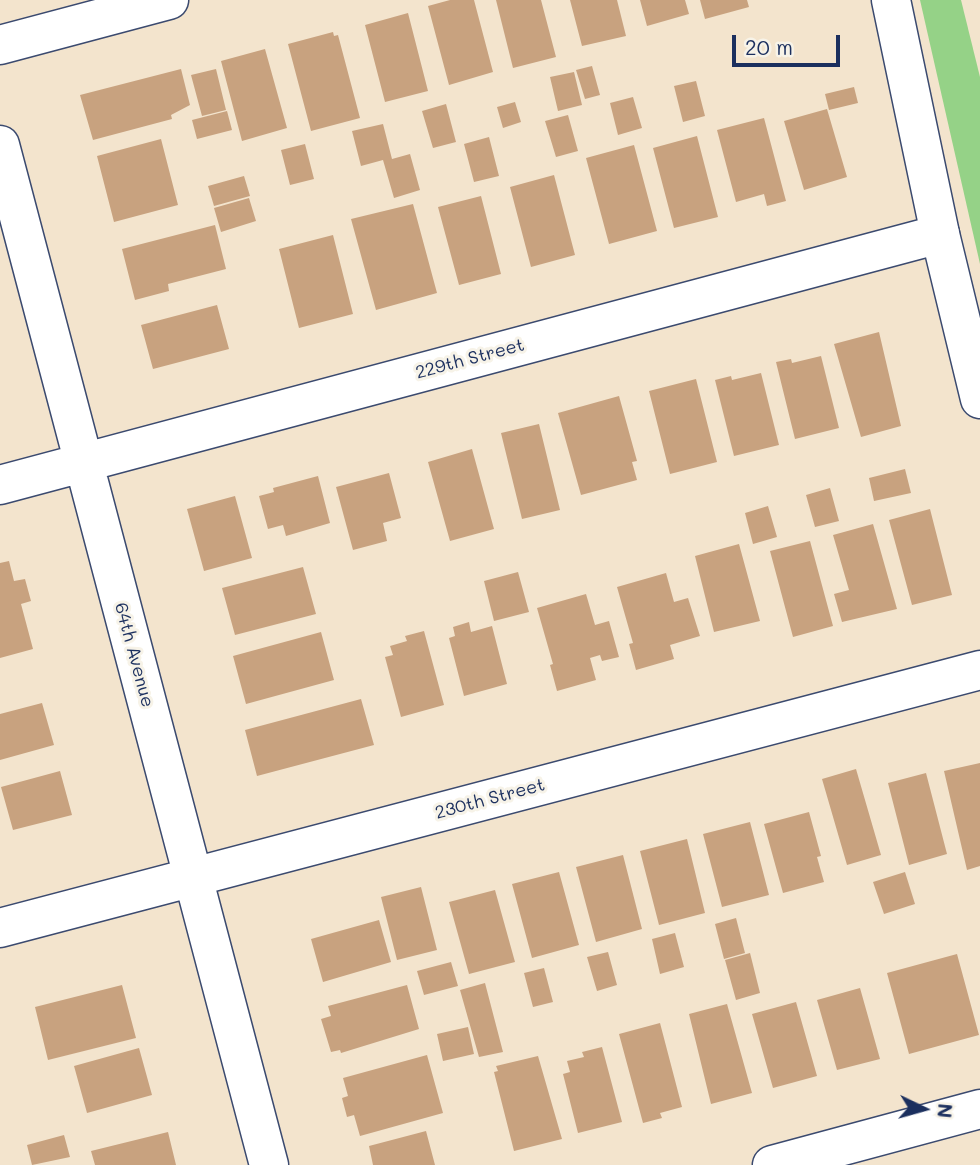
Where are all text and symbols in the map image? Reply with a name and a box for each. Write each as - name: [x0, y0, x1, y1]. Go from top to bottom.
- scale bar: [735, 21, 844, 65]
- text: 20 m: [745, 33, 793, 60]
- street label: 229th Street: [413, 334, 527, 384]
- street label: 64th Avenue: [110, 600, 158, 710]
- street label: 230th Street: [433, 774, 547, 824]
- north arrow: [889, 1074, 959, 1144]
- text: N: [932, 1103, 958, 1119]

